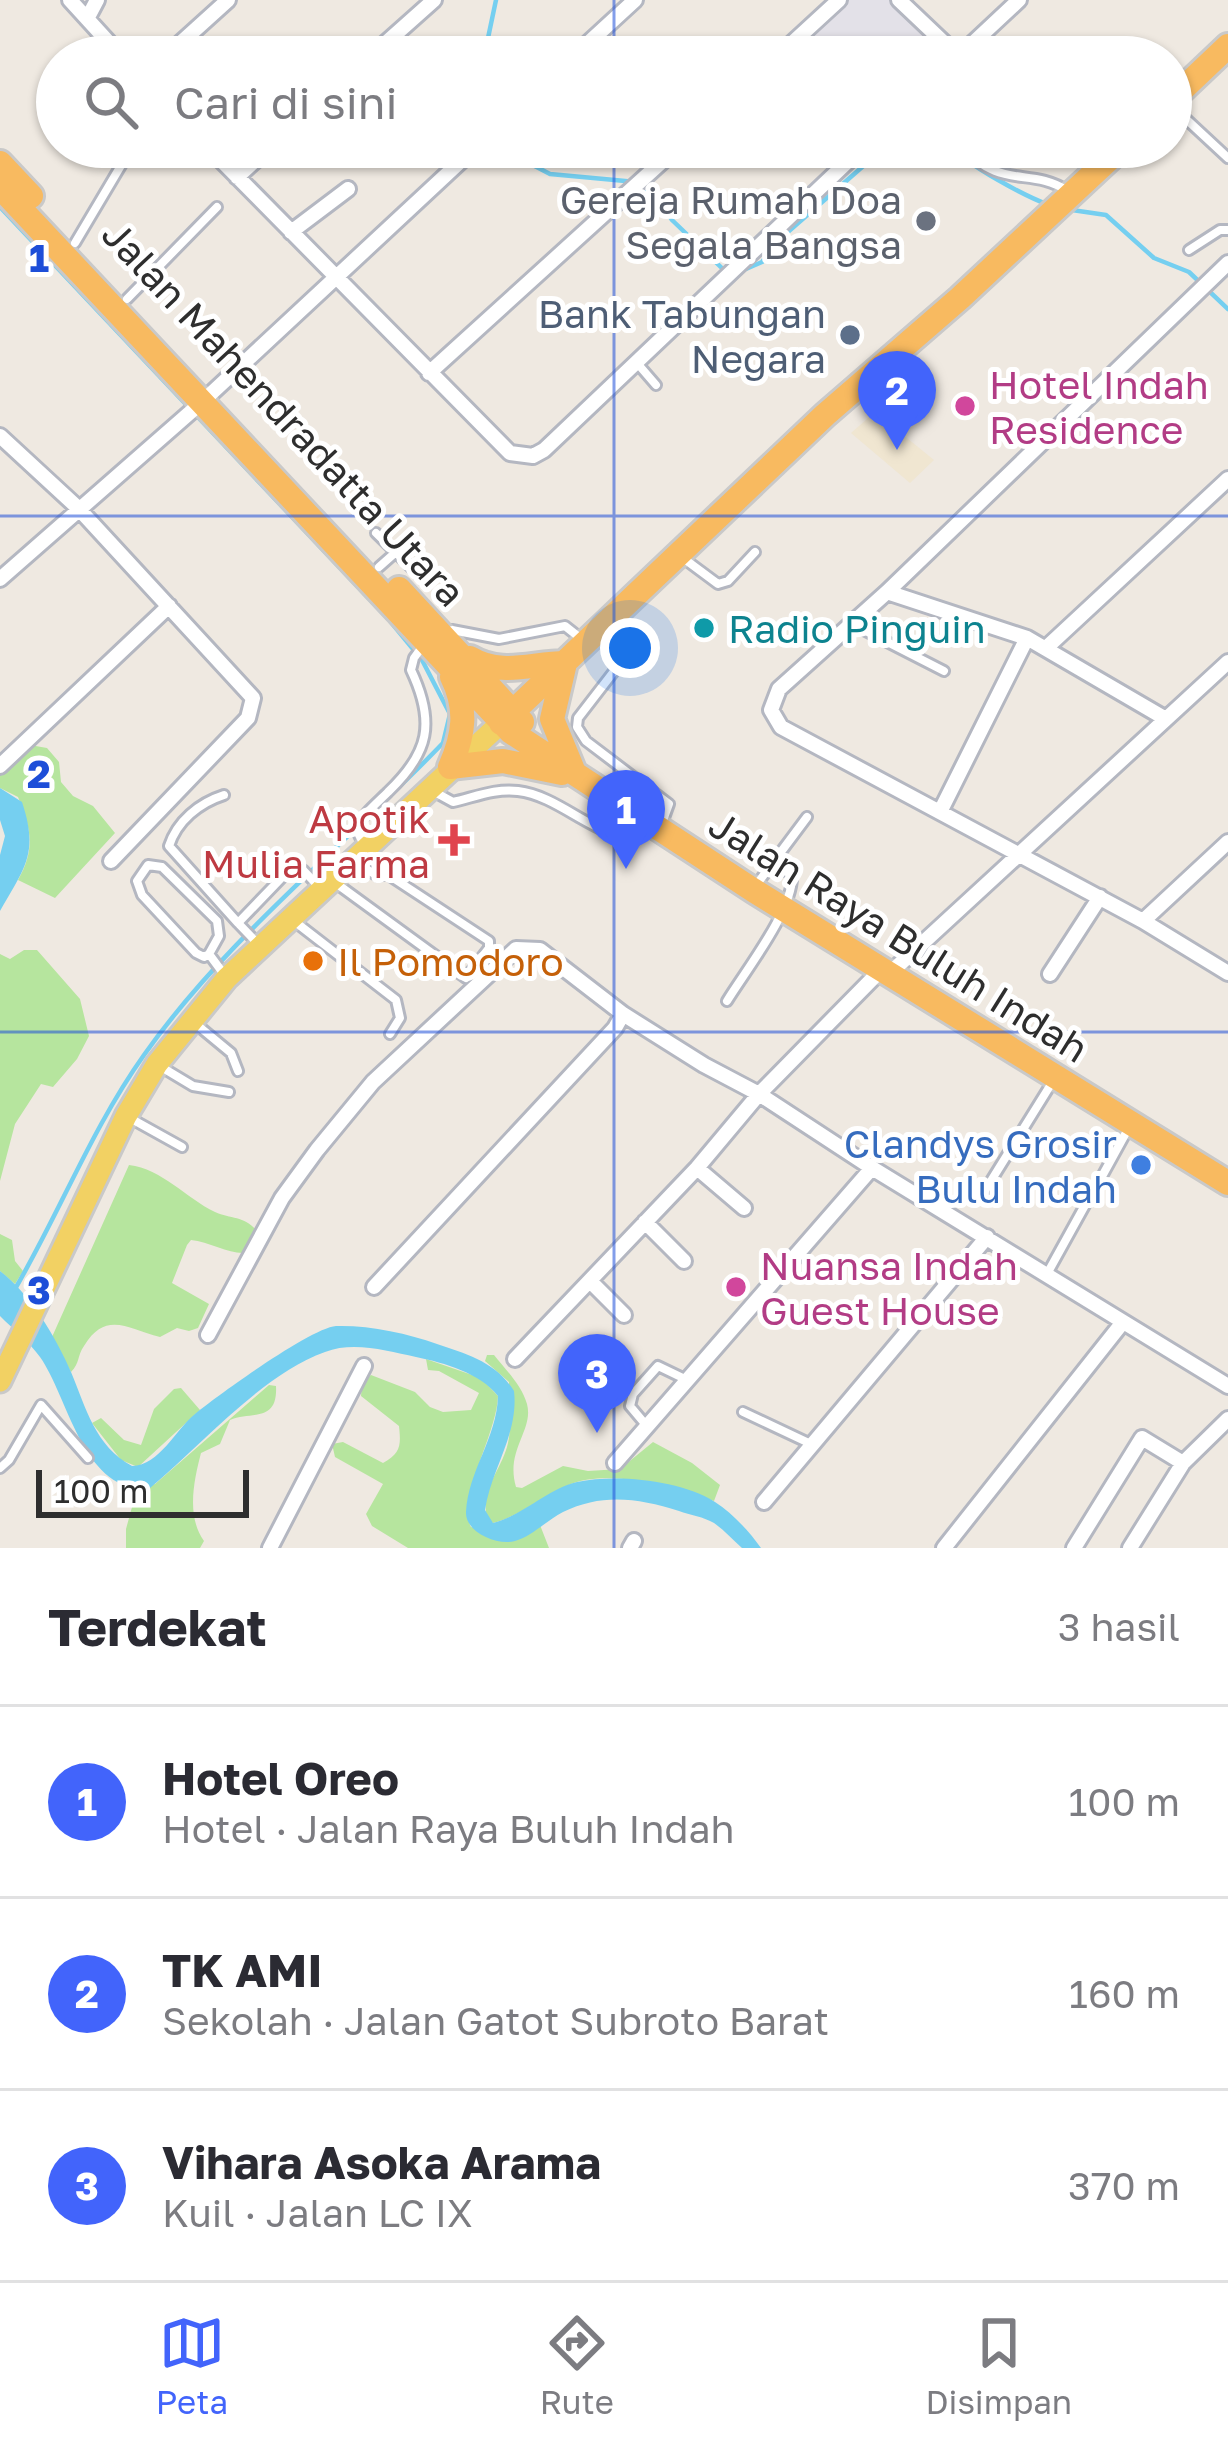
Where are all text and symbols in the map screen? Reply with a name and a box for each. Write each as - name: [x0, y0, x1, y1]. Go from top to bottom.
- search box: [36, 36, 1192, 168]
- icon: search: [78, 69, 144, 135]
- text: Cari di sini: [174, 75, 398, 129]
- place label: Gereja Rumah Doa Segala Bangsa: [560, 176, 902, 268]
- marker: Gereja Rumah Doa Segala Bangsa: [913, 208, 939, 234]
- street label: Jalan Mahendradatta Utara: [93, 210, 475, 616]
- text: 1: [29, 234, 49, 281]
- place label: Bank Tabungan Negara: [538, 290, 826, 382]
- marker: Bank Tabungan Negara: [837, 322, 863, 348]
- pin: 2: [858, 351, 936, 450]
- place label: Hotel Indah Residence: [989, 361, 1209, 453]
- marker: Hotel Indah Residence: [952, 393, 978, 419]
- place label: Radio Pinguin: [728, 605, 986, 652]
- marker: Radio Pinguin: [691, 615, 717, 641]
- your location: [600, 618, 660, 678]
- text: 2: [27, 750, 51, 797]
- pin: 1: [587, 770, 665, 869]
- place label: Apotik Mulia Farma: [202, 795, 430, 887]
- street label: Jalan Raya Buluh Indah: [701, 800, 1097, 1072]
- marker: Apotik Mulia Farma: [441, 827, 467, 853]
- place label: Il Pomodoro: [337, 938, 564, 985]
- marker: Il Pomodoro: [300, 948, 326, 974]
- place label: Clandys Grosir Bulu Indah: [844, 1120, 1117, 1212]
- marker: Clandys Grosir Bulu Indah: [1128, 1152, 1154, 1178]
- place label: Nuansa Indah Guest House: [760, 1242, 1018, 1334]
- text: 3: [27, 1266, 51, 1313]
- marker: Nuansa Indah Guest House: [723, 1274, 749, 1300]
- pin: 3: [558, 1334, 636, 1433]
- scale bar: [36, 1464, 249, 1517]
- text: 100 m: [54, 1471, 148, 1510]
- text: Terdekat: [48, 1596, 267, 1657]
- text: 3 hasil: [1058, 1603, 1180, 1650]
- text: Hotel Oreo: [162, 1751, 399, 1805]
- text: 1: [77, 1778, 97, 1825]
- text: 100 m: [1068, 1778, 1180, 1825]
- text: Hotel · Jalan Raya Buluh Indah: [162, 1805, 734, 1852]
- text: TK AMI: [162, 1943, 322, 1997]
- text: 2: [75, 1970, 99, 2017]
- text: 160 m: [1069, 1970, 1180, 2017]
- text: Sekolah · Jalan Gatot Subroto Barat: [162, 1997, 829, 2044]
- text: Vihara Asoka Arama: [162, 2135, 601, 2189]
- text: 3: [75, 2162, 99, 2209]
- text: 370 m: [1068, 2162, 1180, 2209]
- text: Kuil · Jalan LC IX: [162, 2189, 473, 2236]
- tab: Peta: [156, 2310, 228, 2421]
- tab: Rute: [540, 2310, 614, 2421]
- tab: Disimpan: [925, 2310, 1072, 2421]

